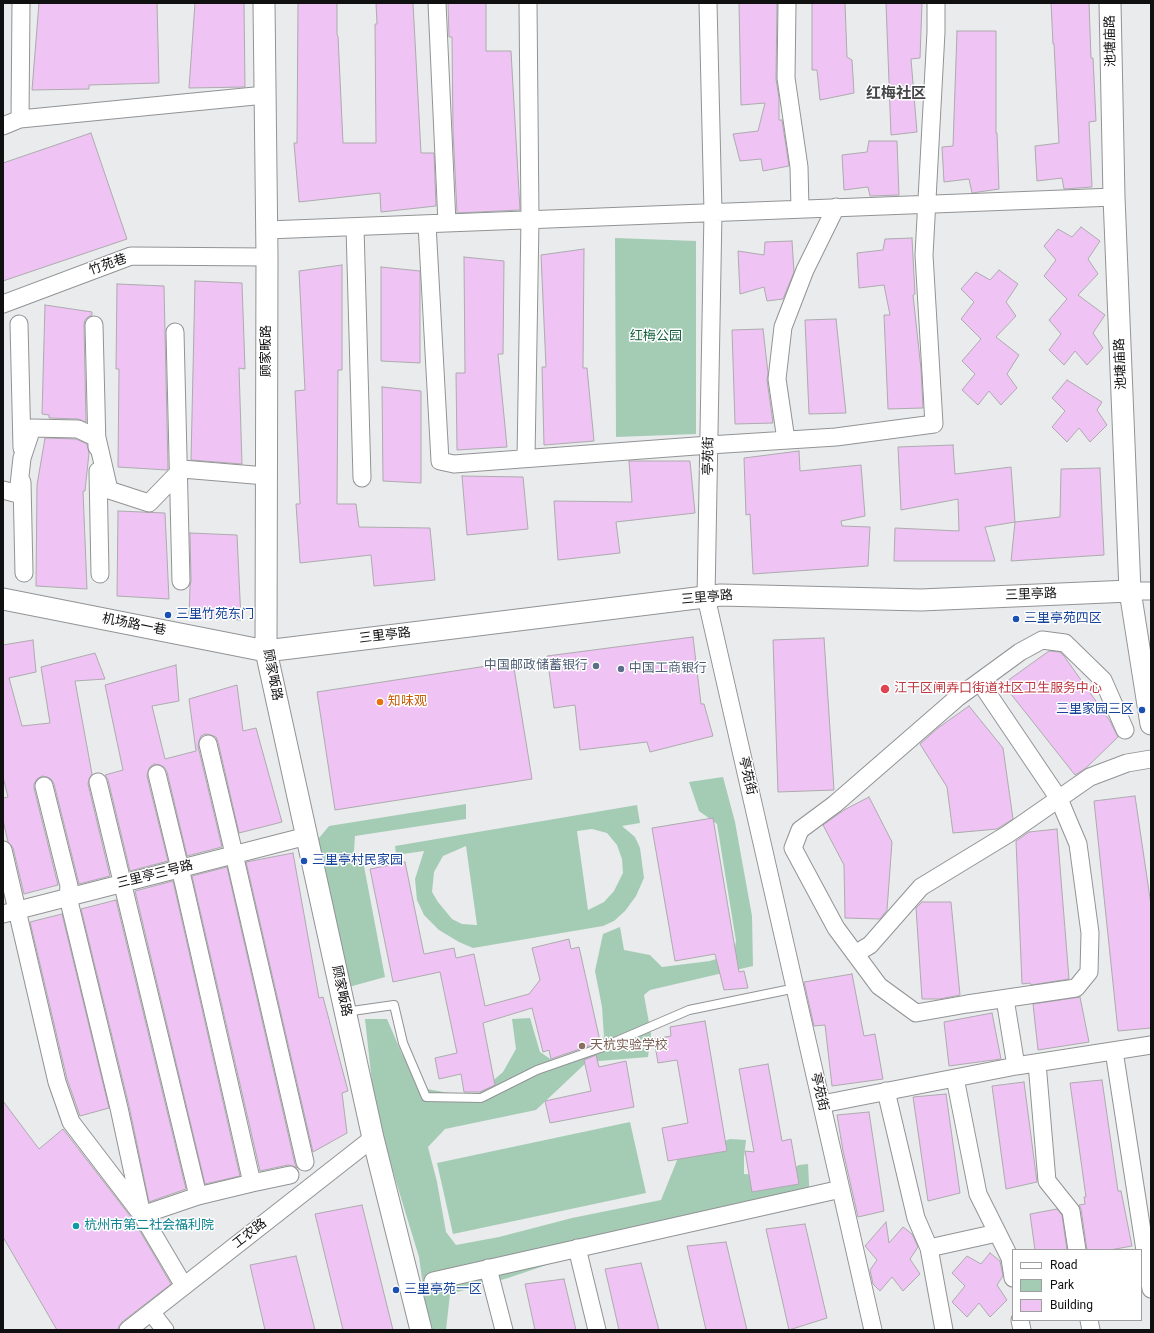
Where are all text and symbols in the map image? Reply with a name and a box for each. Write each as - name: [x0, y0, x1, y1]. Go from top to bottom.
- street label: 池塘庙路: [1103, 15, 1119, 67]
- district label: 红梅社区: [866, 85, 926, 103]
- street label: 竹苑巷: [87, 251, 129, 279]
- street label: 顾家畈路: [259, 325, 275, 377]
- park label: 红梅公园: [630, 329, 682, 345]
- street label: 池塘庙路: [1112, 338, 1130, 390]
- street label: 亭苑街: [701, 436, 717, 476]
- street label: 三里亭路: [1005, 586, 1057, 604]
- street label: 三里亭路: [680, 588, 734, 608]
- place label: 三里竹苑东门: [176, 607, 254, 623]
- marker: 三里竹苑东门: [163, 610, 173, 620]
- street label: 机场路一巷: [101, 611, 167, 639]
- place label: 三里亭苑四区: [1024, 611, 1102, 627]
- marker: 三里亭苑四区: [1011, 614, 1021, 624]
- street label: 三里亭路: [358, 625, 412, 647]
- street label: 顾家畈路: [259, 648, 285, 702]
- place label: 中国邮政储蓄银行: [484, 658, 588, 674]
- marker: 中国邮政储蓄银行: [591, 661, 601, 671]
- place label: 中国工商银行: [629, 661, 707, 677]
- marker: 中国工商银行: [616, 664, 626, 674]
- place label: 江干区闸弄口街道社区卫生服务中心: [894, 681, 1102, 697]
- marker: 江干区闸弄口街道社区卫生服务中心: [879, 683, 891, 695]
- place label: 知味观: [388, 694, 427, 710]
- marker: 知味观: [375, 697, 385, 707]
- place label: 三里家园三区: [1056, 702, 1134, 718]
- marker: 三里家园三区: [1137, 705, 1147, 715]
- street label: 亭苑街: [735, 755, 759, 797]
- place label: 三里亭村民家园: [312, 853, 403, 869]
- marker: 三里亭村民家园: [299, 856, 309, 866]
- street label: 三里亭三号路: [115, 858, 195, 892]
- street label: 顾家畈路: [328, 964, 354, 1018]
- place label: 天杭实验学校: [590, 1038, 668, 1054]
- marker: 天杭实验学校: [577, 1041, 587, 1051]
- street label: 亭苑街: [807, 1071, 831, 1113]
- street label: 工农路: [230, 1216, 270, 1252]
- place label: 杭州市第二社会福利院: [84, 1218, 214, 1234]
- marker: 杭州市第二社会福利院: [71, 1221, 81, 1231]
- legend: [1012, 1249, 1142, 1321]
- text: Road: [1050, 1258, 1078, 1272]
- text: Park: [1050, 1278, 1074, 1292]
- place label: 三里亭苑一区: [404, 1282, 482, 1298]
- marker: 三里亭苑一区: [391, 1285, 401, 1295]
- text: Building: [1050, 1298, 1093, 1312]

